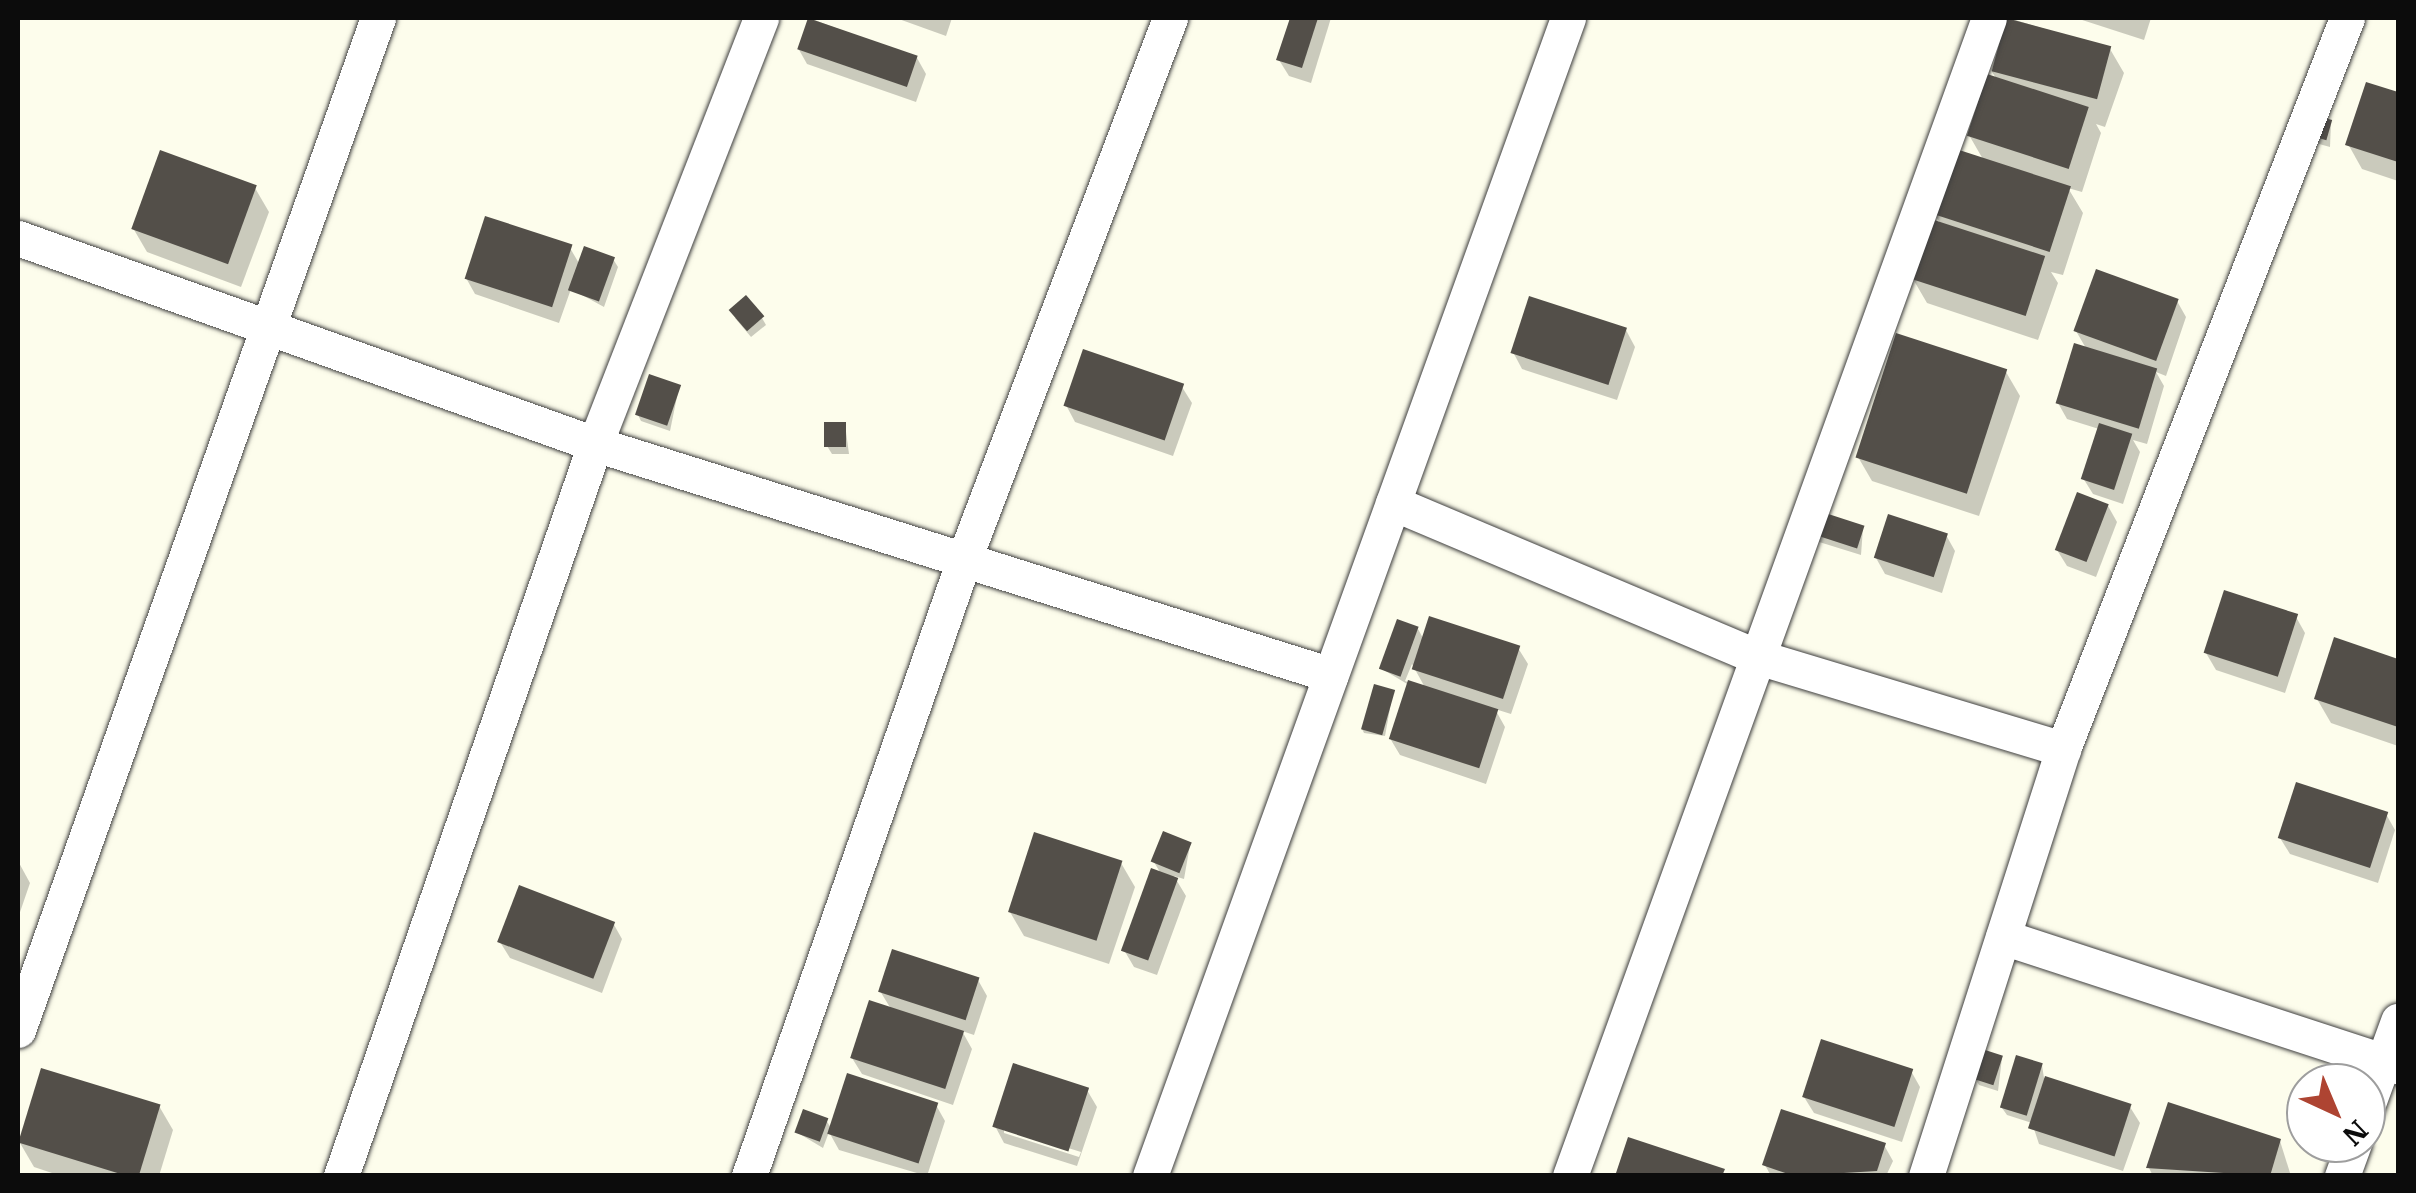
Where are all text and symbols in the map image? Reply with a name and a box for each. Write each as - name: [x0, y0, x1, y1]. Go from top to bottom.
- north arrow: [2286, 1063, 2386, 1163]
- text: N: [2335, 1112, 2377, 1155]

